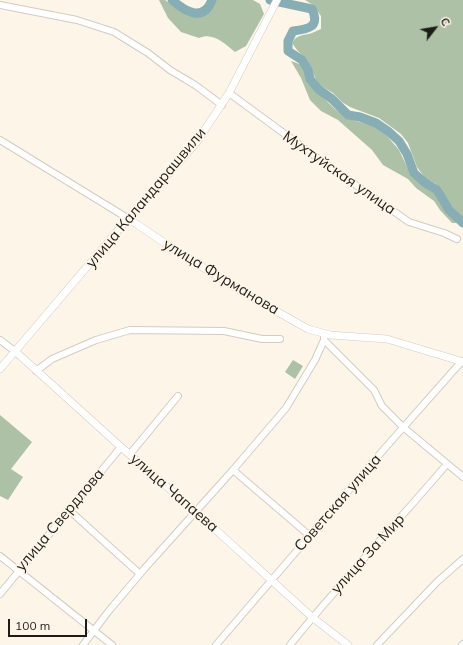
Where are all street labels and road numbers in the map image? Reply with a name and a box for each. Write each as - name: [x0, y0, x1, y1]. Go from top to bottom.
- street label: улица Каландарашвили: [82, 124, 210, 272]
- street label: Мухтуйская улица: [279, 127, 399, 219]
- street label: улица Фурманова: [160, 235, 282, 319]
- street label: улица Чапаева: [126, 450, 222, 536]
- street label: Советская улица: [291, 451, 385, 555]
- street label: улица Свердлова: [12, 465, 108, 575]
- street label: улица За Мир: [327, 510, 409, 598]

